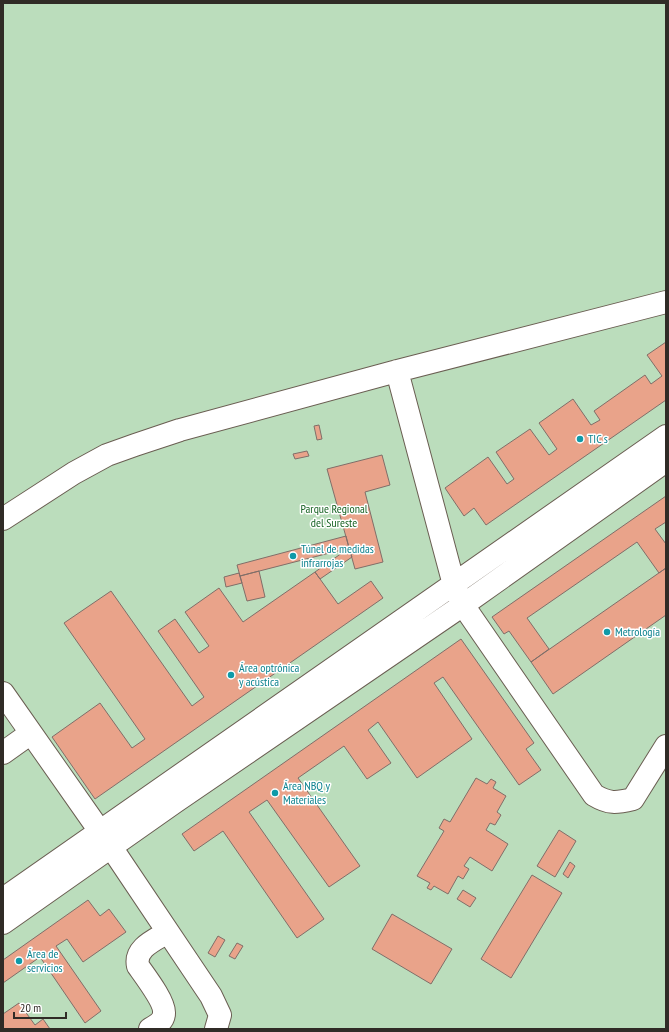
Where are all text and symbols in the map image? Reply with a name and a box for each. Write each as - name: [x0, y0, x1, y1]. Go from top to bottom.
- place label: TIC s: [588, 431, 608, 446]
- marker: TIC s: [575, 434, 585, 444]
- park label: Parque Regional del Sureste: [300, 501, 368, 530]
- place label: Túnel de medidas infrarrojas: [301, 541, 374, 570]
- marker: Túnel de medidas infrarrojas: [288, 551, 298, 561]
- place label: Metrología: [615, 624, 660, 639]
- marker: Metrología: [602, 627, 612, 637]
- place label: Área optrónica y acústica: [239, 660, 300, 689]
- marker: Área optrónica y acústica: [226, 670, 236, 680]
- place label: Área NBQ y Materiales: [283, 778, 330, 807]
- marker: Área NBQ y Materiales: [270, 788, 280, 798]
- place label: Área de servicios: [27, 946, 63, 975]
- marker: Área de servicios: [14, 956, 24, 966]
- scale bar: [14, 994, 66, 1020]
- text: 20 m: [20, 1000, 41, 1015]

